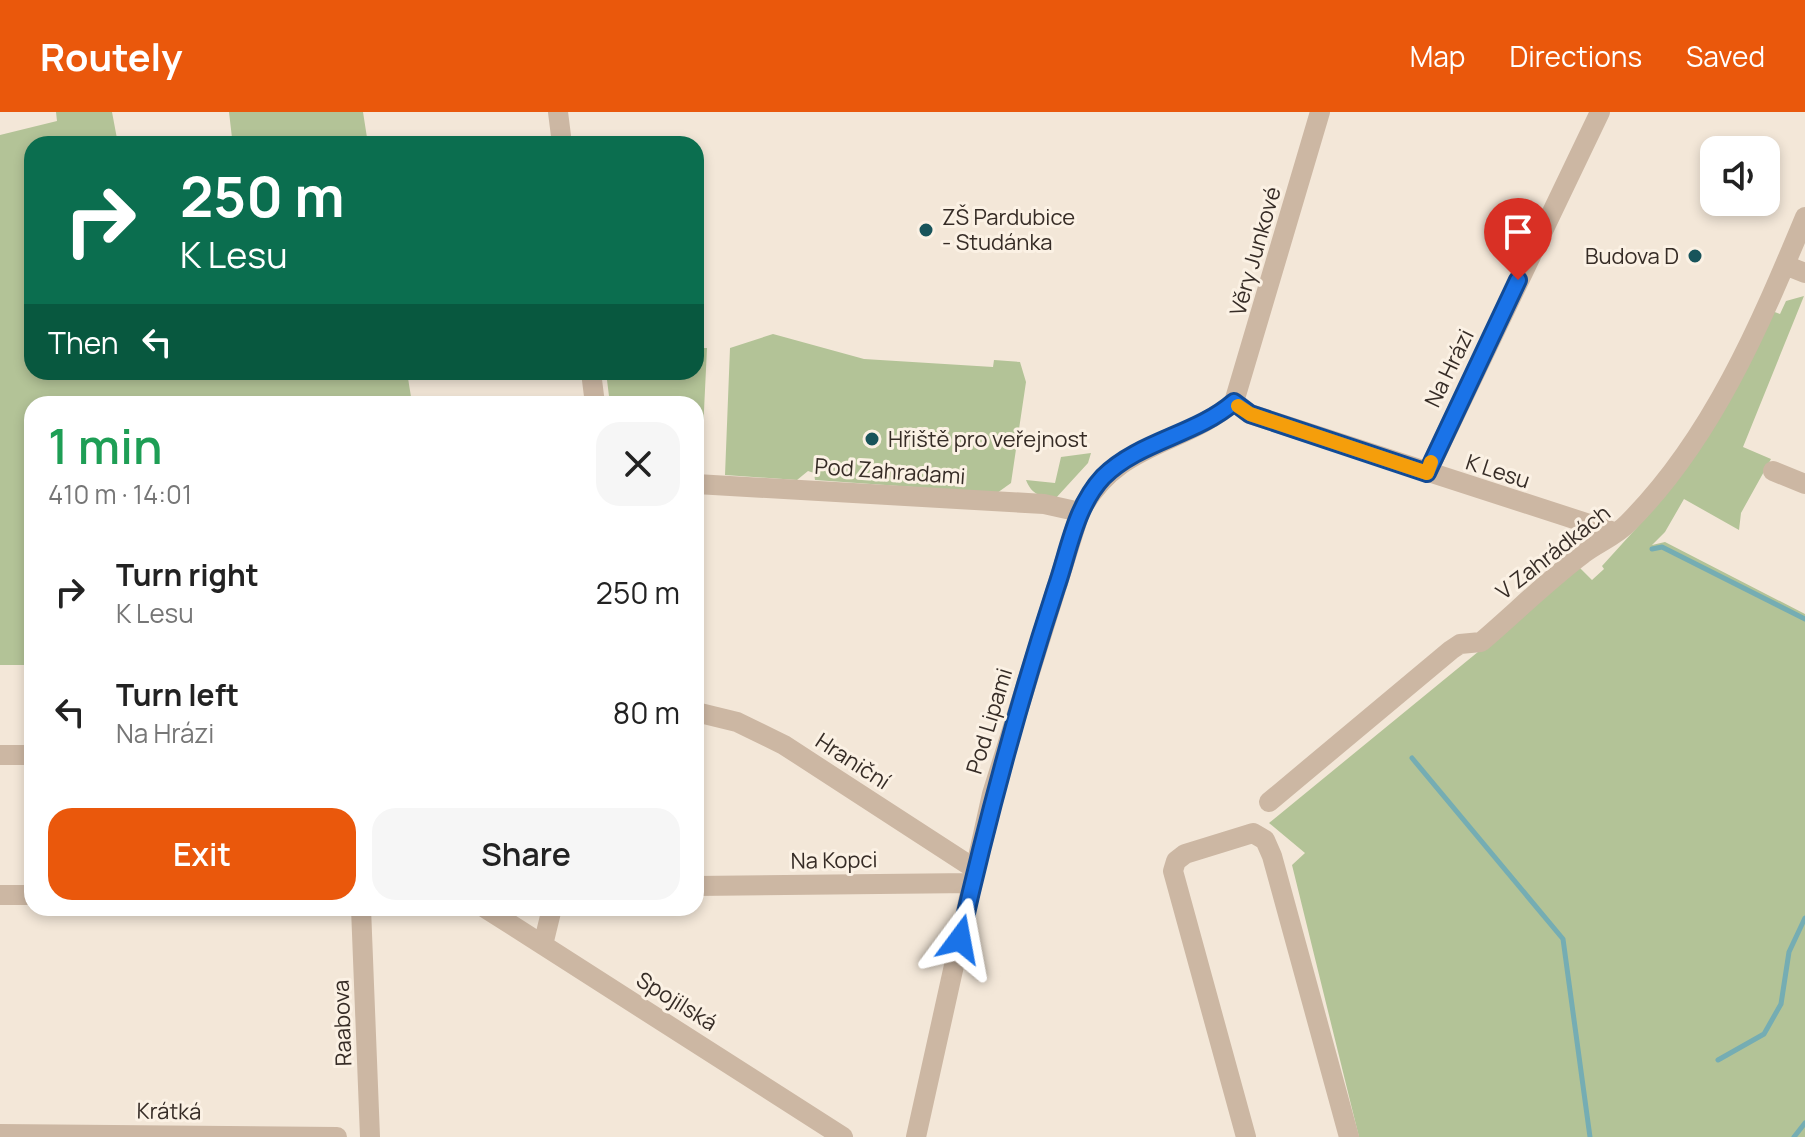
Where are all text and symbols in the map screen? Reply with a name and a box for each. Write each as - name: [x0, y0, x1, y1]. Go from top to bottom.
- text: Routely: [40, 30, 183, 82]
- text: Map: [1410, 37, 1465, 75]
- text: Directions: [1509, 37, 1642, 75]
- text: Saved: [1686, 37, 1765, 75]
- map controls: [1700, 136, 1780, 216]
- button: sound: [1700, 136, 1780, 216]
- text: 250 m: [180, 157, 345, 234]
- icon: right: [48, 168, 152, 272]
- street label: Věry Junkové: [1222, 183, 1288, 319]
- pin: [1484, 198, 1552, 280]
- place label: ZŠ Pardubice - Studánka: [942, 202, 1075, 257]
- icon: arrive: [1496, 210, 1540, 254]
- marker: ZŠ Pardubice - Studánka: [917, 221, 935, 239]
- text: K Lesu: [180, 230, 288, 279]
- place label: Budova D: [1585, 241, 1679, 271]
- marker: Budova D: [1686, 247, 1704, 265]
- icon: left: [135, 320, 179, 364]
- text: Then: [48, 322, 119, 363]
- street label: Na Hrázi: [1417, 324, 1481, 412]
- text: 1 min: [48, 413, 162, 478]
- button: close: [596, 422, 680, 506]
- place label: Hřiště pro veřejnost: [888, 424, 1088, 454]
- marker: Hřiště pro veřejnost: [863, 430, 881, 448]
- street label: K Lesu: [1462, 447, 1534, 495]
- street label: Pod Zahradami: [814, 451, 966, 491]
- text: 410 m · 14:01: [48, 476, 192, 512]
- street label: V Zahrádkách: [1490, 498, 1616, 606]
- text: Turn right: [116, 554, 259, 595]
- icon: right: [48, 570, 92, 614]
- text: 250 m: [596, 572, 680, 613]
- text: K Lesu: [116, 595, 194, 631]
- street label: Pod Lipami: [959, 664, 1019, 778]
- text: Turn left: [116, 674, 239, 715]
- icon: left: [48, 690, 92, 734]
- text: 80 m: [613, 692, 680, 733]
- text: Na Hrázi: [116, 715, 214, 751]
- street label: Hraniční: [810, 726, 896, 796]
- button: Exit: [48, 808, 356, 900]
- button: Share: [372, 808, 680, 900]
- street label: Na Kopci: [790, 844, 878, 876]
- position arrow: [918, 897, 1002, 981]
- street label: Spojilská: [631, 964, 723, 1038]
- street label: Raabova: [325, 979, 359, 1067]
- street label: Krátká: [136, 1095, 202, 1127]

